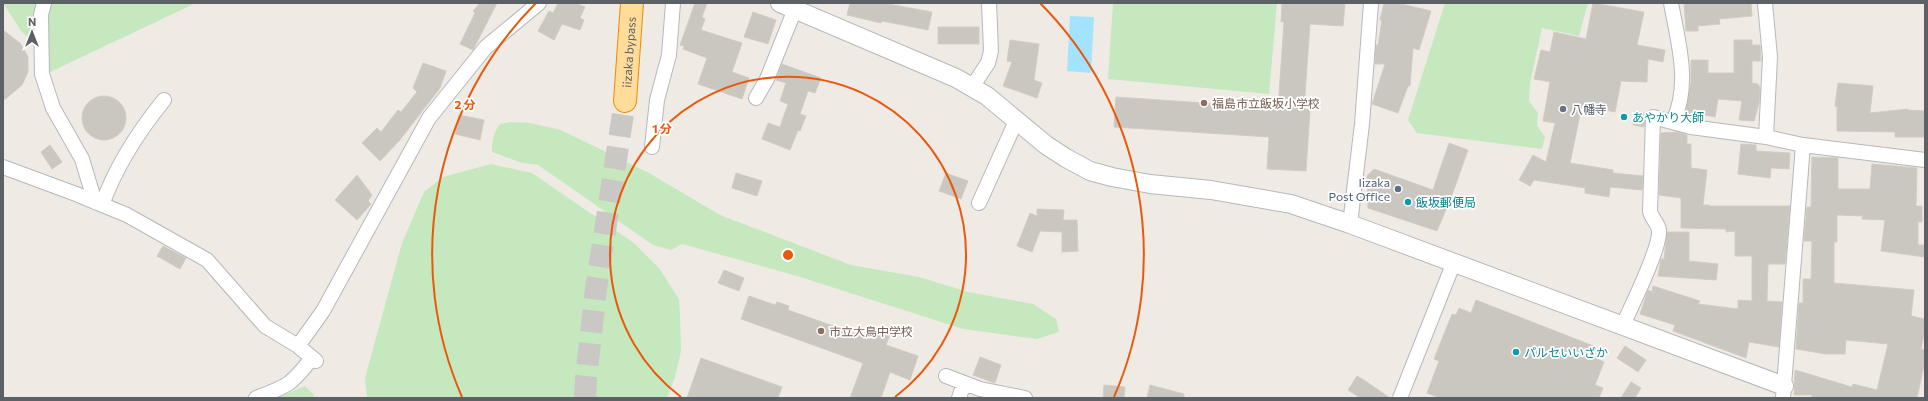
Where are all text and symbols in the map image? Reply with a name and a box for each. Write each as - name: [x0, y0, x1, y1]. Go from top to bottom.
- north arrow: [12, 12, 52, 52]
- text: N: [28, 15, 36, 28]
- street label: iizaka bypass: [619, 16, 638, 88]
- place label: 福島市立飯坂小学校: [1212, 96, 1320, 110]
- text: 2 分: [454, 97, 476, 111]
- marker: 福島市立飯坂小学校: [1199, 98, 1209, 108]
- place label: 八幡寺: [1571, 102, 1607, 116]
- marker: 八幡寺: [1558, 104, 1568, 114]
- place label: あやかり大師: [1632, 110, 1704, 124]
- marker: あやかり大師: [1619, 112, 1629, 122]
- text: 1 分: [652, 121, 672, 135]
- place label: Iizaka Post Office: [1329, 175, 1390, 203]
- marker: Iizaka Post Office: [1393, 184, 1403, 194]
- place label: 飯坂郵便局: [1416, 195, 1476, 209]
- marker: 飯坂郵便局: [1403, 197, 1413, 207]
- centre of rings: [781, 248, 795, 262]
- place label: 市立大鳥中学校: [829, 324, 913, 338]
- marker: 市立大鳥中学校: [816, 326, 826, 336]
- place label: パルセいいざか: [1524, 345, 1608, 359]
- marker: パルセいいざか: [1511, 347, 1521, 357]

